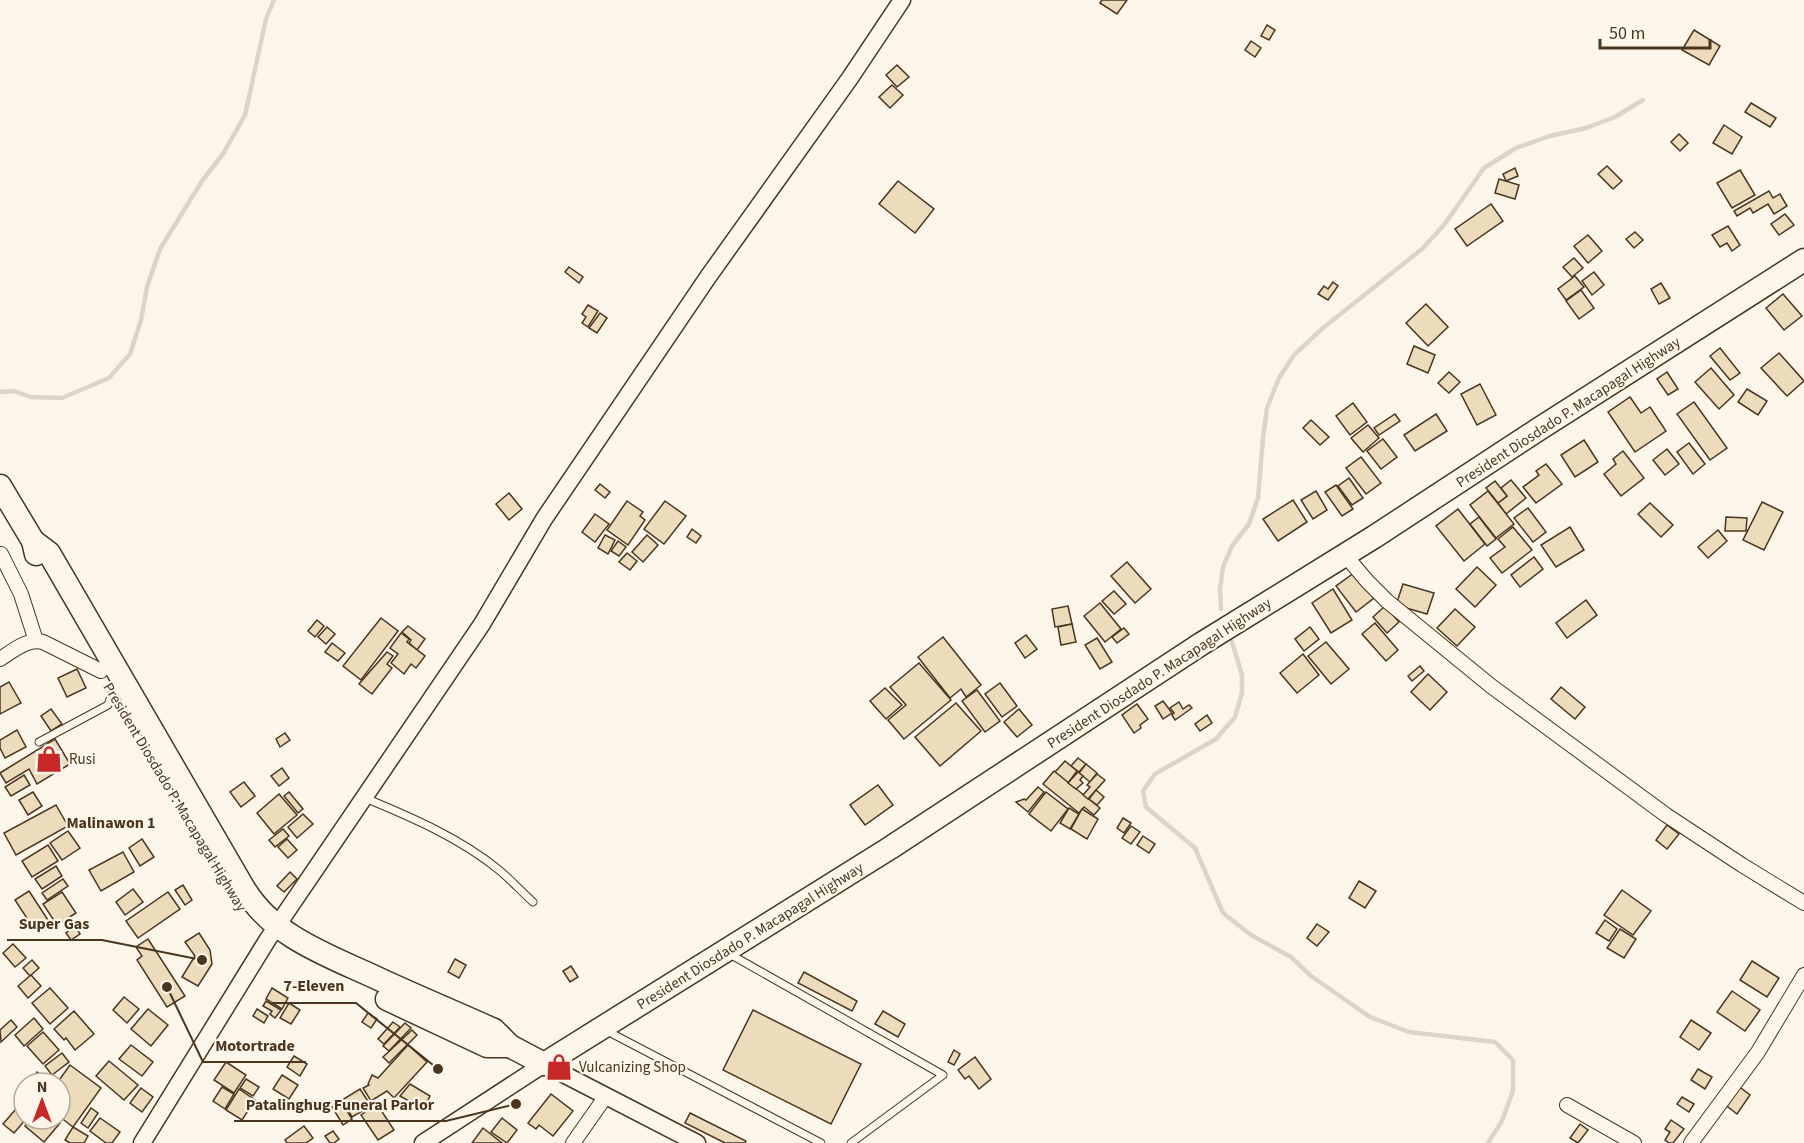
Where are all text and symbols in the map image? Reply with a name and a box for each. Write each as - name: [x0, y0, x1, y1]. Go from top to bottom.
- scale bar: [1600, 12, 1710, 50]
- text: 50 m: [1609, 21, 1645, 46]
- street label: President Diosdado P. Macapagal Highway: [1452, 332, 1685, 493]
- street label: President Diosdado P. Macapagal Highway: [1043, 593, 1276, 754]
- street label: President Diosdado P. Macapagal Highway: [98, 679, 251, 916]
- shop icon: Rusi: [34, 744, 64, 774]
- place label: Rusi: [69, 749, 96, 770]
- district label: Malinawon 1: [66, 812, 156, 834]
- street label: President Diosdado P. Macapagal Highway: [633, 858, 868, 1015]
- callout: Super Gas: [7, 906, 102, 940]
- text: Super Gas: [19, 913, 89, 935]
- callout: 7-Eleven: [271, 969, 356, 1003]
- text: 7-Eleven: [284, 975, 344, 997]
- callout: Motortrade: [203, 1028, 306, 1062]
- text: Motortrade: [215, 1035, 295, 1057]
- shop icon: Vulcanizing Shop: [544, 1052, 574, 1082]
- place label: Vulcanizing Shop: [579, 1057, 686, 1078]
- north arrow: [12, 1071, 72, 1131]
- text: N: [37, 1076, 47, 1098]
- callout: Patalinghug Funeral Parlor: [234, 1087, 446, 1121]
- text: Patalinghug Funeral Parlor: [246, 1094, 435, 1116]

